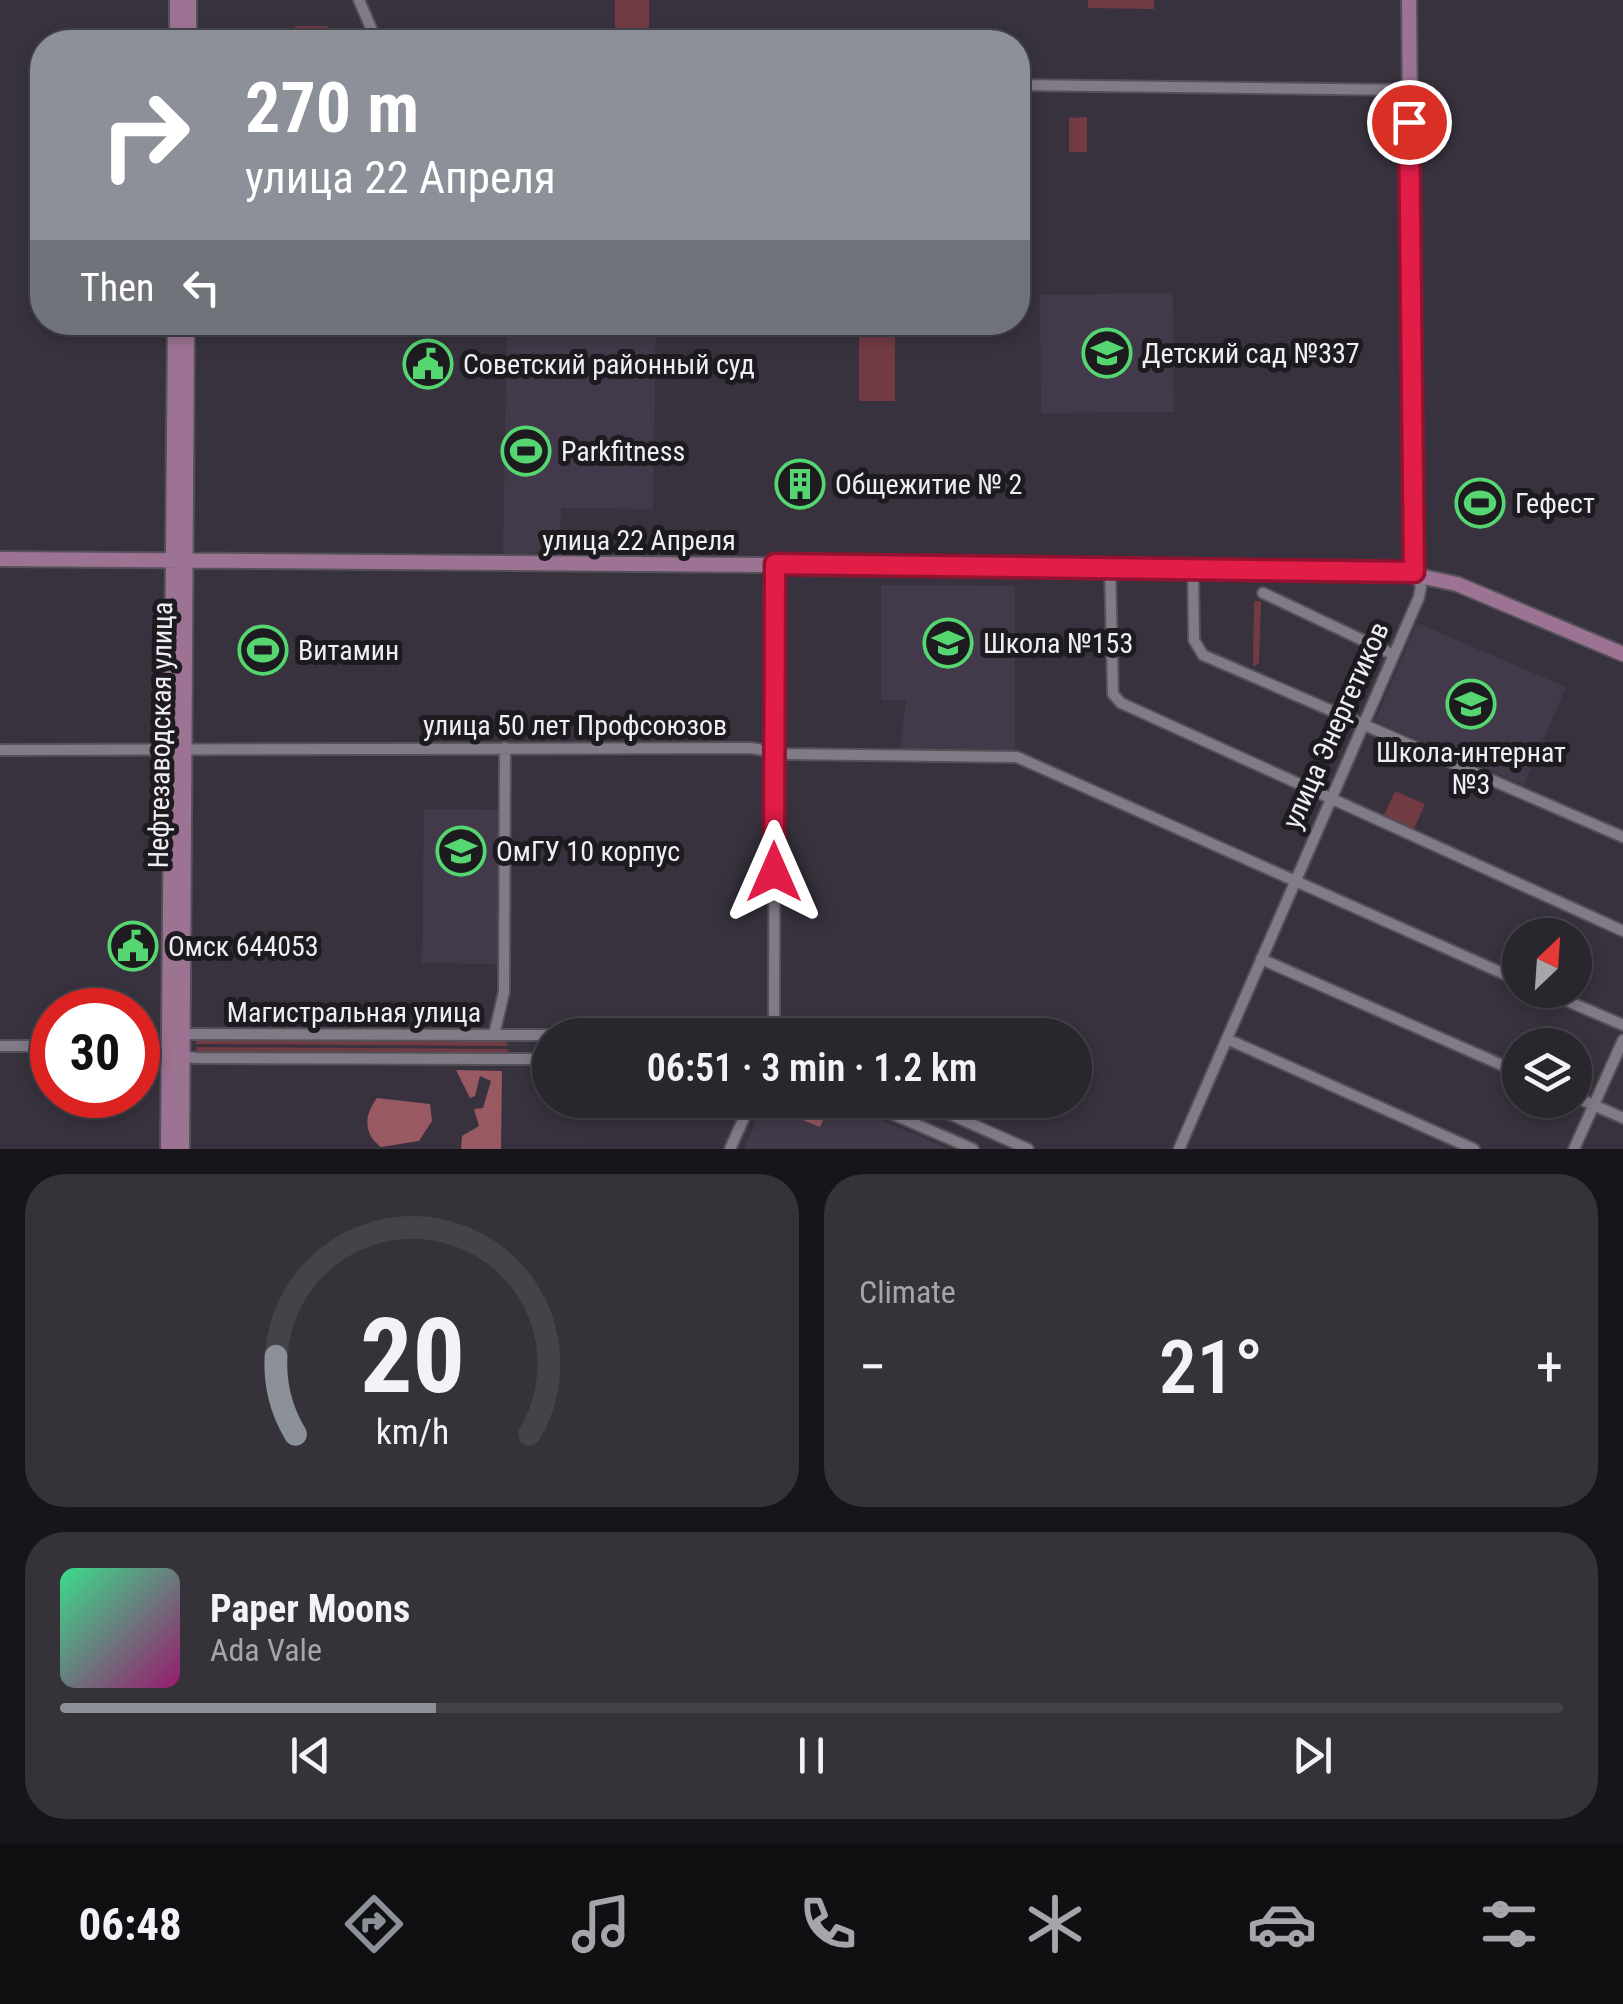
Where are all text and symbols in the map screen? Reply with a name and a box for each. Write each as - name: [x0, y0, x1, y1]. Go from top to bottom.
- text: 270 m: [245, 67, 419, 149]
- icon: right: [80, 70, 210, 200]
- pin: [1367, 80, 1452, 165]
- icon: arrive: [1382, 95, 1437, 150]
- text: улица 22 Апреля: [245, 151, 556, 204]
- icon: left: [174, 260, 229, 315]
- text: Then: [80, 266, 154, 310]
- school or university icon: Детский сад №337: [1081, 327, 1133, 379]
- place label: Детский сад №337: [1142, 337, 1360, 370]
- public building icon: Советский районный суд: [402, 338, 454, 390]
- place label: Советский районный суд: [463, 348, 755, 381]
- sports icon: Parkfitness: [500, 425, 552, 477]
- place label: Parkfitness: [561, 435, 685, 468]
- building icon: Общежитие № 2: [774, 458, 826, 510]
- place label: Общежитие № 2: [835, 468, 1022, 501]
- sports icon: Гефест: [1454, 477, 1506, 529]
- place label: Гефест: [1515, 487, 1595, 520]
- street label: улица 22 Апреля: [542, 524, 736, 557]
- street label: Нефтезаводская улица: [142, 601, 179, 869]
- school or university icon: Школа №153: [922, 617, 974, 669]
- street label: улица Энергетиков: [1275, 617, 1396, 834]
- sports icon: Витамин: [237, 624, 289, 676]
- place label: Школа №153: [983, 627, 1133, 660]
- place label: Витамин: [298, 634, 399, 667]
- school or university icon: Школа-интернат №3: [1445, 678, 1497, 730]
- street label: улица 50 лет Профсоюзов: [423, 709, 727, 742]
- place label: Школа-интернат №3: [1376, 736, 1566, 801]
- position arrow: [722, 820, 826, 924]
- school or university icon: ОмГУ 10 корпус: [435, 825, 487, 877]
- place label: ОмГУ 10 корпус: [496, 835, 680, 868]
- north arrow: [1502, 918, 1592, 1008]
- map controls: [1502, 918, 1592, 1118]
- public building icon: Омск 644053: [107, 920, 159, 972]
- place label: Омск 644053: [168, 930, 319, 963]
- speed limit sign: 30: [30, 988, 160, 1118]
- street label: Магистральная улица: [227, 996, 481, 1029]
- button: layers: [1502, 1028, 1592, 1118]
- text: 06:51 · 3 min · 1.2 km: [647, 1046, 977, 1090]
- text: Climate: [859, 1273, 956, 1311]
- text: 20: [359, 1296, 465, 1417]
- text: 21°: [1159, 1323, 1263, 1411]
- text: −: [859, 1335, 887, 1399]
- text: +: [1536, 1335, 1563, 1399]
- text: km/h: [375, 1411, 449, 1453]
- text: Paper Moons: [210, 1587, 410, 1631]
- text: Ada Vale: [210, 1631, 322, 1669]
- icon: previous: [283, 1728, 338, 1783]
- icon: pause: [784, 1728, 839, 1783]
- icon: next: [1285, 1728, 1340, 1783]
- icon: directions: [339, 1889, 409, 1959]
- icon: music: [566, 1889, 636, 1959]
- icon: phone: [793, 1889, 863, 1959]
- icon: climate: [1020, 1889, 1090, 1959]
- icon: car: [1247, 1889, 1317, 1959]
- icon: filters: [1474, 1889, 1544, 1959]
- text: 06:48: [79, 1898, 182, 1951]

